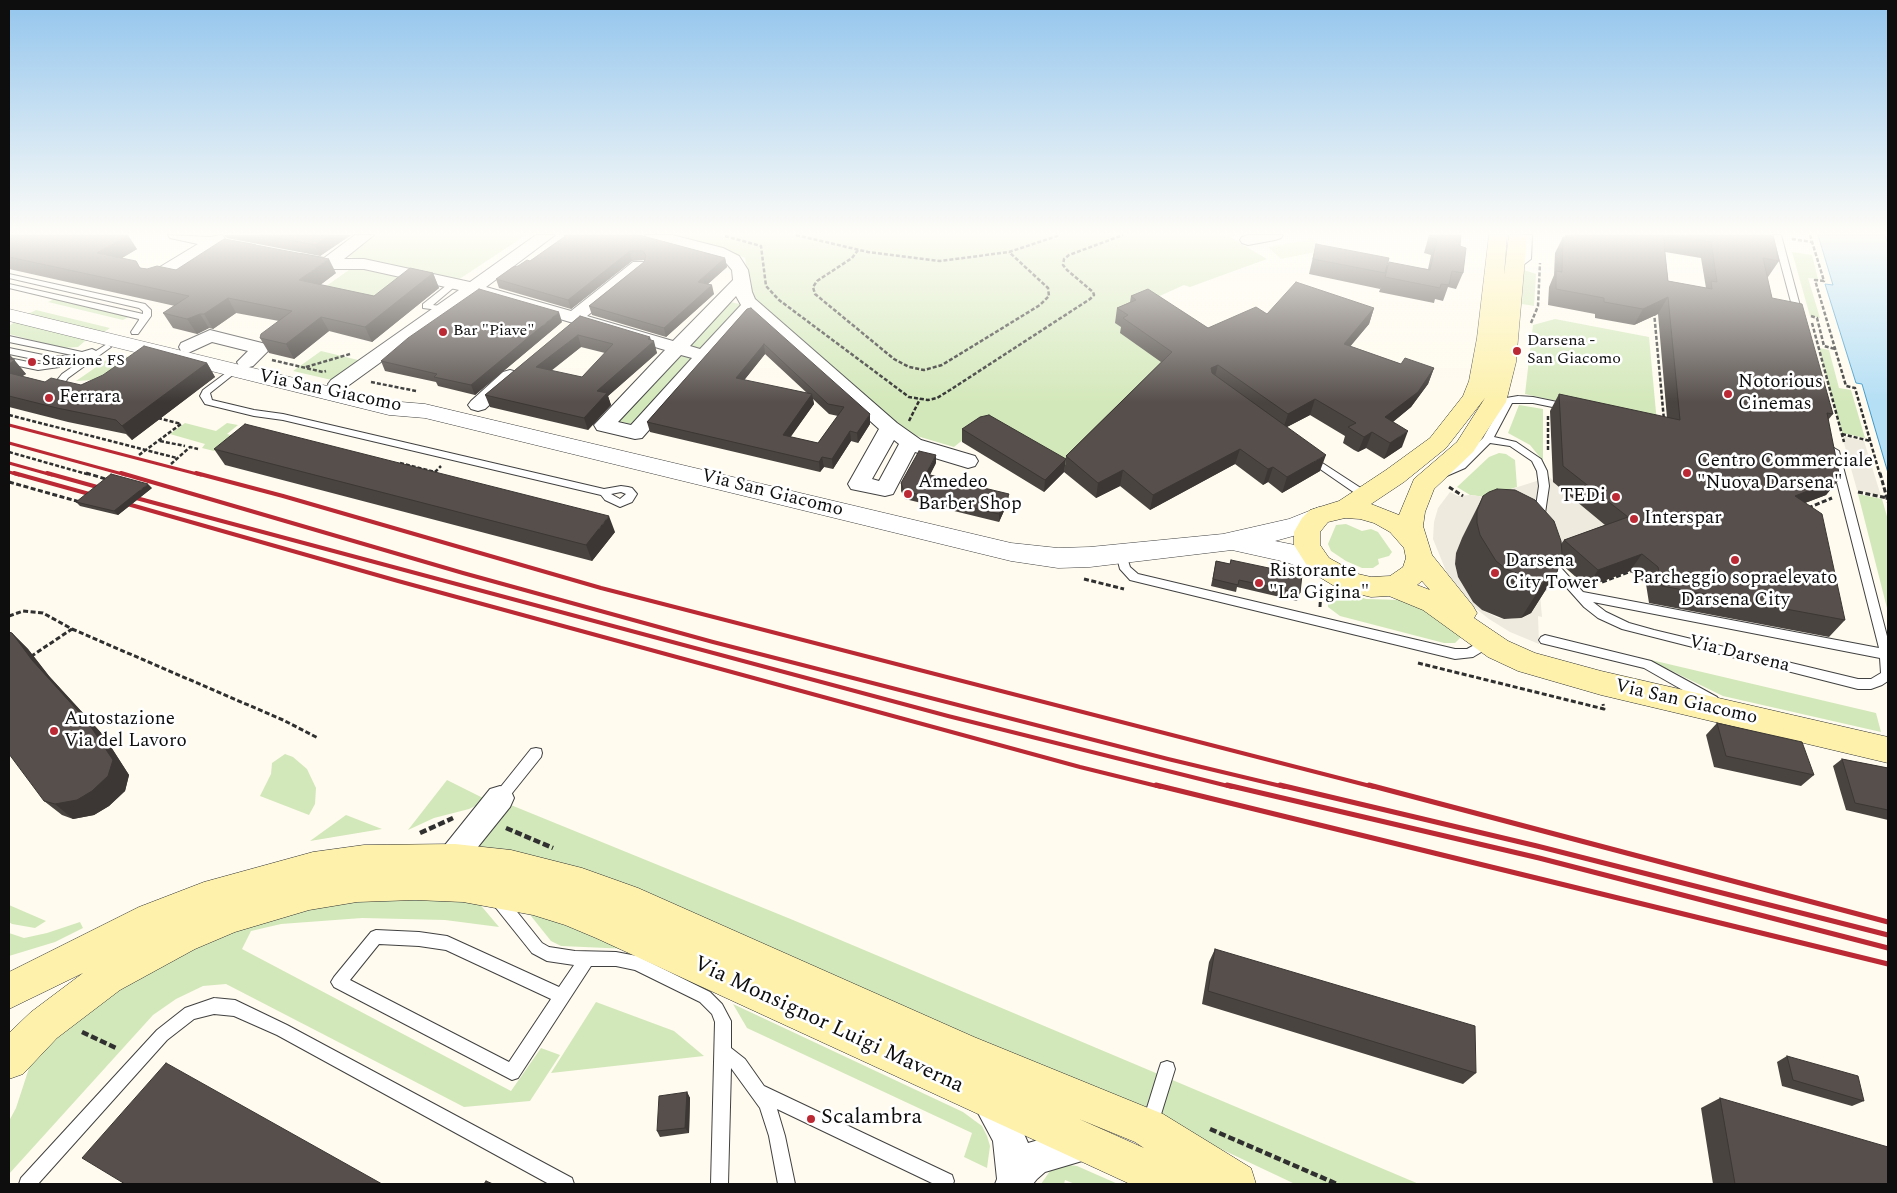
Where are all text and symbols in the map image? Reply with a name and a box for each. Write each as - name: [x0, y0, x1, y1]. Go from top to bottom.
- place label: Bar "Piave": [453, 322, 535, 342]
- marker: Bar "Piave": [437, 326, 449, 338]
- place label: Darsena - San Giacomo: [1527, 332, 1621, 370]
- marker: Darsena - San Giacomo: [1511, 345, 1523, 357]
- place label: Stazione FS: [42, 352, 125, 372]
- marker: Stazione FS: [26, 356, 38, 368]
- street label: Via San Giacomo: [257, 366, 403, 418]
- place label: Notorious Cinemas: [1738, 372, 1823, 416]
- place label: Ferrara: [59, 387, 121, 409]
- marker: Notorious Cinemas: [1722, 388, 1734, 400]
- marker: Ferrara: [43, 392, 55, 404]
- place label: Centro Commerciale "Nuova Darsena": [1697, 451, 1873, 495]
- street label: Via San Giacomo: [699, 465, 845, 523]
- marker: Centro Commerciale "Nuova Darsena": [1681, 467, 1693, 479]
- place label: Amedeo Barber Shop: [918, 472, 1022, 516]
- place label: TEDi: [1560, 486, 1606, 508]
- marker: Amedeo Barber Shop: [902, 488, 914, 500]
- marker: TEDi: [1610, 491, 1622, 503]
- place label: Interspar: [1644, 508, 1722, 530]
- marker: Interspar: [1628, 513, 1640, 525]
- place label: Darsena City Tower: [1505, 551, 1598, 595]
- marker: Parcheggio sopraelevato Darsena City: [1729, 554, 1741, 566]
- place label: Ristorante "La Gigina": [1269, 561, 1369, 605]
- marker: Darsena City Tower: [1489, 567, 1501, 579]
- place label: Parcheggio sopraelevato Darsena City: [1633, 568, 1837, 612]
- marker: Ristorante "La Gigina": [1253, 577, 1265, 589]
- street label: Via Darsena: [1686, 631, 1792, 679]
- street label: Via San Giacomo: [1613, 676, 1759, 730]
- place label: Autostazione Via del Lavoro: [64, 709, 187, 753]
- marker: Autostazione Via del Lavoro: [48, 725, 60, 737]
- street label: Via Monsignor Luigi Maverna: [689, 952, 967, 1100]
- place label: Scalambra: [821, 1106, 922, 1132]
- marker: Scalambra: [805, 1113, 817, 1125]

